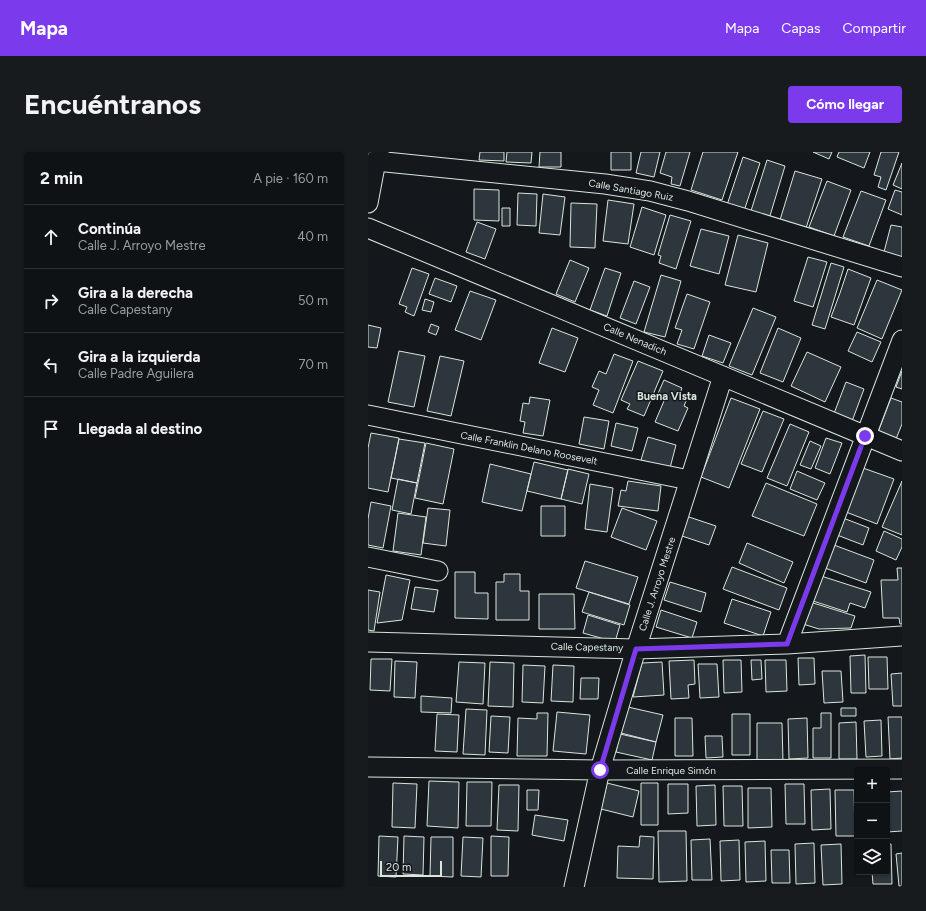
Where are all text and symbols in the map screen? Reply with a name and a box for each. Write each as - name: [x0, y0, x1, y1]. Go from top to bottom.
- text: Mapa: [20, 17, 68, 40]
- text: Mapa: [725, 20, 759, 37]
- text: Capas: [781, 20, 820, 37]
- text: Compartir: [842, 20, 906, 37]
- button: Cómo llegar: [788, 86, 902, 123]
- text: Encuéntranos: [24, 87, 201, 121]
- text: 2 min: [40, 168, 83, 188]
- text: A pie · 160 m: [253, 171, 328, 186]
- street label: Calle Santiago Ruiz: [588, 176, 674, 204]
- text: Continúa: [78, 220, 141, 238]
- icon: ahead: [40, 226, 62, 248]
- text: 40 m: [297, 229, 328, 244]
- text: Calle J. Arroyo Mestre: [78, 238, 206, 253]
- text: Gira a la derecha: [78, 284, 193, 302]
- icon: right: [40, 290, 62, 312]
- text: 50 m: [298, 293, 328, 308]
- text: Calle Capestany: [78, 302, 172, 317]
- street label: Calle Nenadich: [601, 320, 669, 358]
- text: Gira a la izquierda: [78, 348, 200, 366]
- icon: left: [40, 354, 62, 376]
- text: 70 m: [298, 357, 328, 372]
- text: Calle Padre Aguilera: [78, 366, 194, 381]
- district label: Buena Vista: [637, 390, 697, 403]
- icon: arrive: [40, 418, 62, 440]
- text: Llegada al destino: [78, 420, 202, 438]
- route end: [856, 427, 874, 445]
- street label: Calle Franklin Delano Roosevelt: [459, 428, 599, 468]
- street label: Calle J. Arroyo Mestre: [636, 535, 679, 633]
- street label: Calle Capestany: [551, 640, 624, 654]
- route start: [591, 761, 609, 779]
- street label: Calle Enrique Simón: [626, 764, 716, 777]
- map controls: [854, 767, 890, 875]
- button: +: [854, 767, 890, 803]
- button: −: [854, 803, 890, 839]
- button: layers: [854, 839, 890, 875]
- scale bar: [380, 859, 442, 878]
- text: 20 m: [386, 861, 411, 874]

